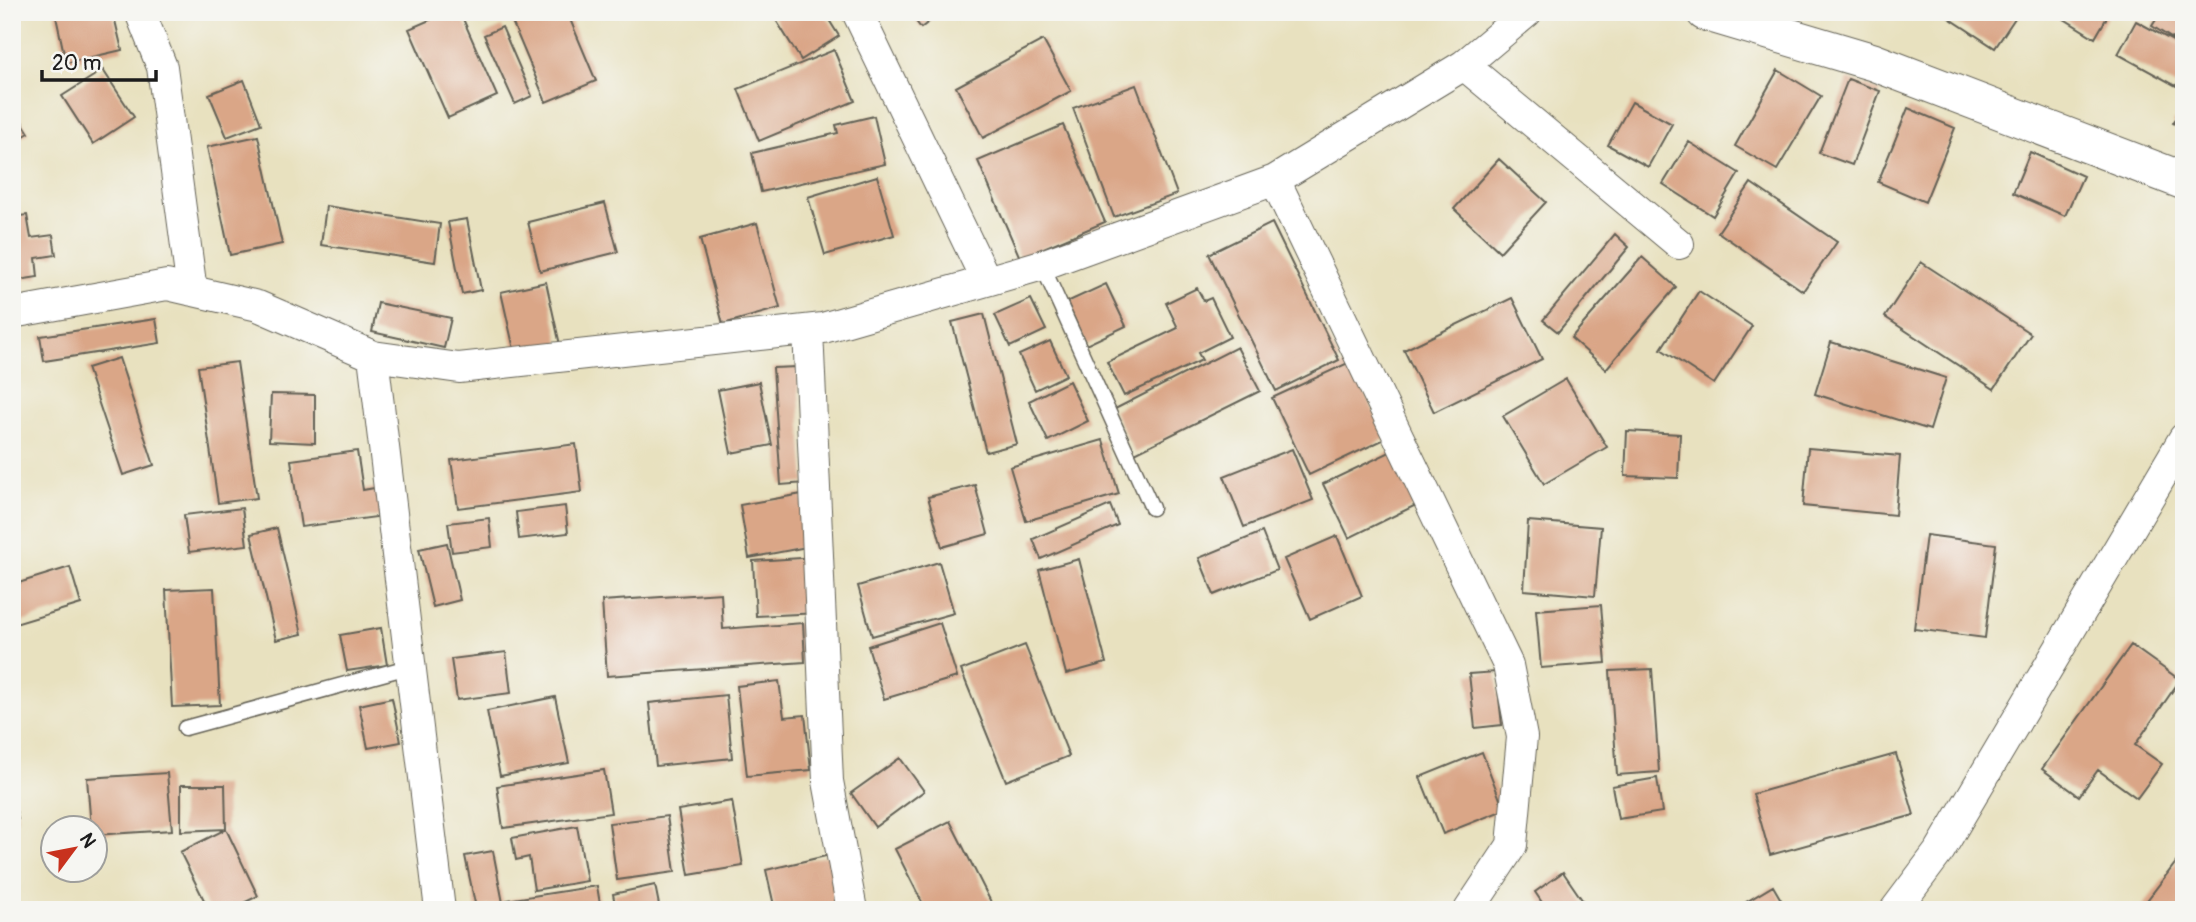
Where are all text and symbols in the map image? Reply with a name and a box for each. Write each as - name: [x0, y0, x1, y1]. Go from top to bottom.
- scale bar: [42, 38, 156, 82]
- text: 20 m: [52, 50, 101, 77]
- north arrow: [38, 814, 108, 884]
- text: N: [74, 829, 101, 852]

